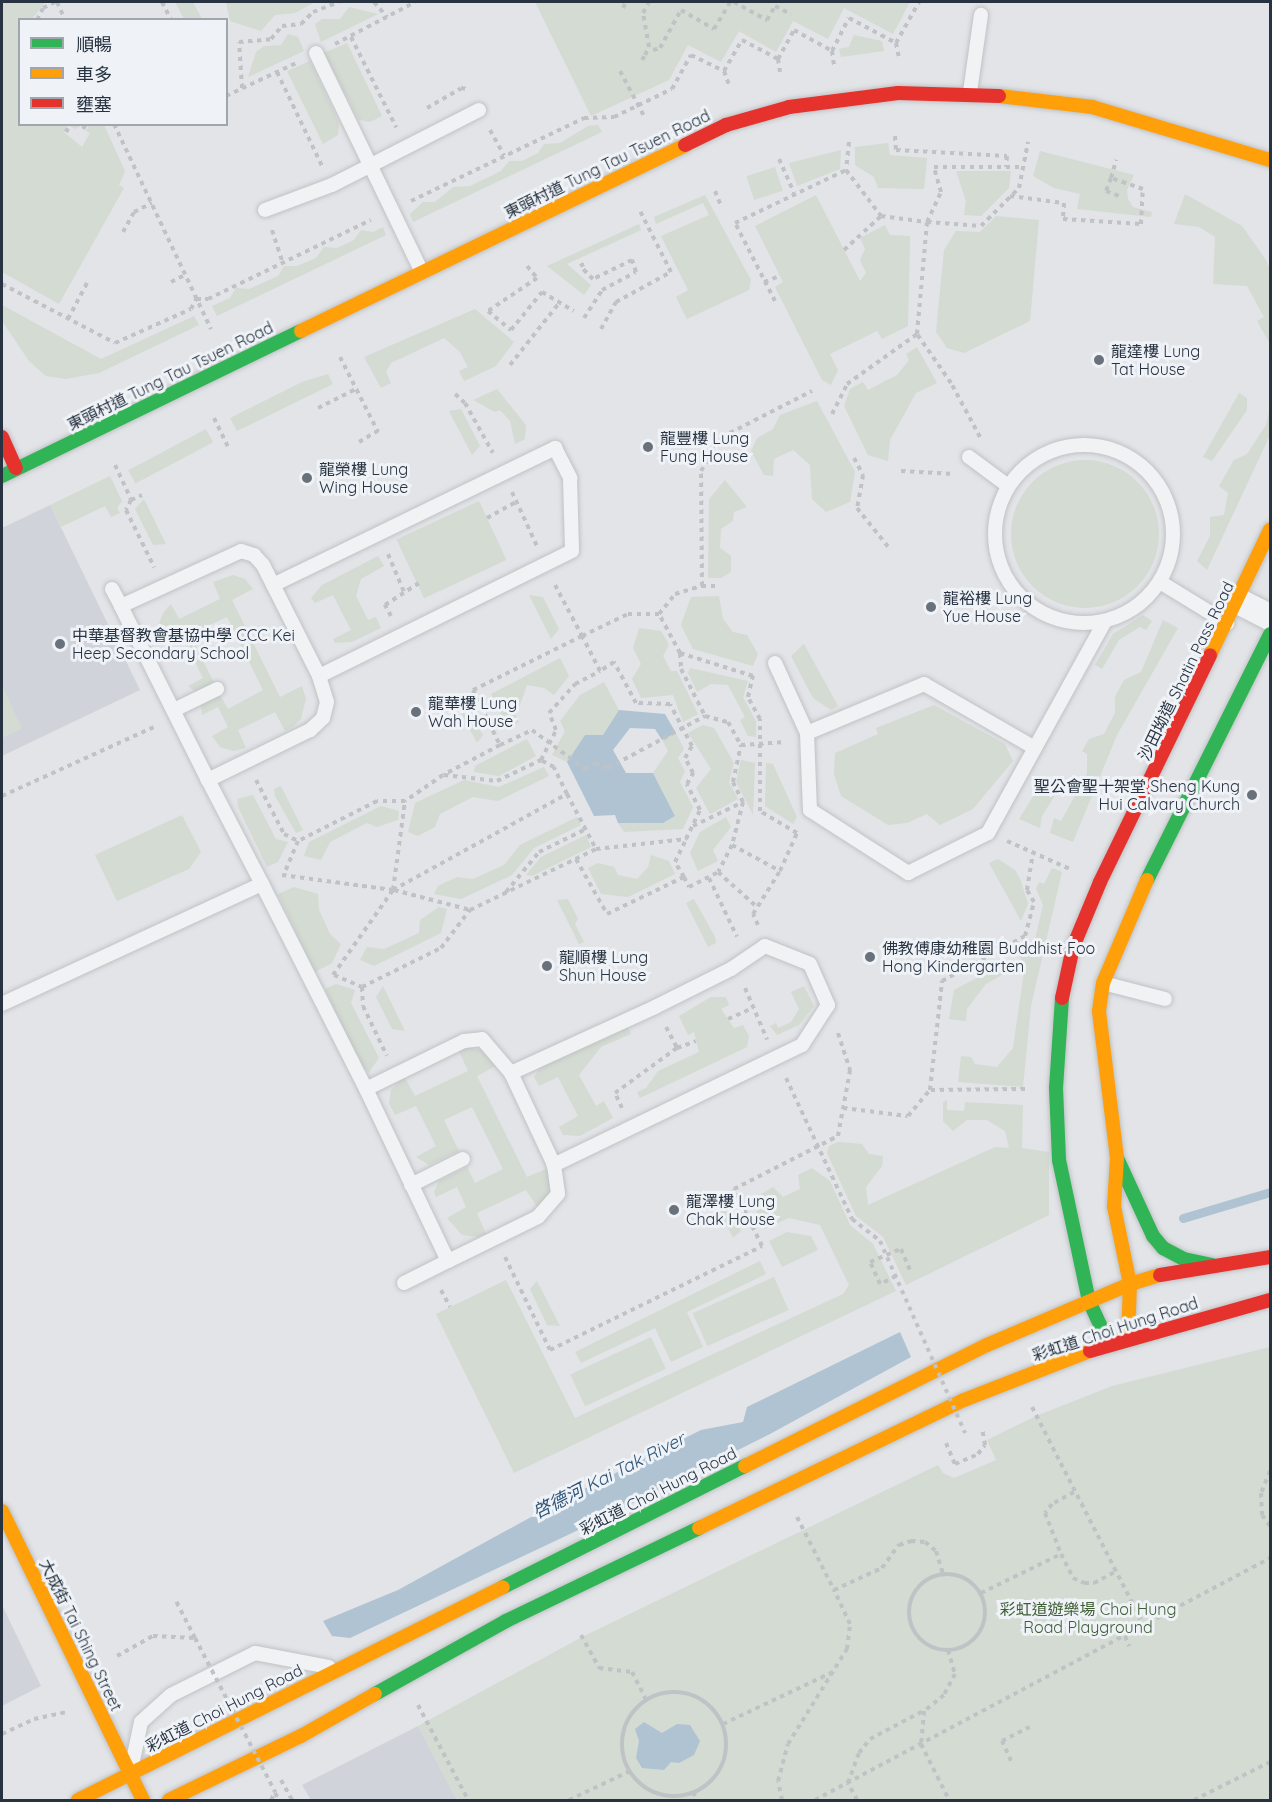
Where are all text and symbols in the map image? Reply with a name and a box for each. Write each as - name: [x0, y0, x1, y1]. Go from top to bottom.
- legend: [18, 18, 228, 126]
- text: 順暢: [76, 33, 112, 56]
- text: 車多: [76, 63, 112, 86]
- text: 壅塞: [76, 93, 112, 116]
- street label: 東頭村道 Tung Tau Tsuen Road: [501, 106, 713, 222]
- street label: 東頭村道 Tung Tau Tsuen Road: [64, 318, 276, 434]
- place label: 龍達樓 Lung Tat House: [1111, 341, 1200, 379]
- marker: 龍達樓 Lung Tat House: [1092, 353, 1106, 367]
- place label: 龍豐樓 Lung Fung House: [660, 428, 749, 466]
- marker: 龍豐樓 Lung Fung House: [641, 440, 655, 454]
- place label: 龍榮樓 Lung Wing House: [319, 459, 408, 497]
- marker: 龍榮樓 Lung Wing House: [300, 471, 314, 485]
- street label: 沙田坳道 Shatin Pass Road: [1134, 578, 1238, 764]
- place label: 龍裕樓 Lung Yue House: [943, 588, 1032, 626]
- marker: 龍裕樓 Lung Yue House: [924, 600, 938, 614]
- place label: 中華基督教會基協中學 CCC Kei Heep Secondary School: [72, 625, 295, 663]
- marker: 中華基督教會基協中學 CCC Kei Heep Secondary School: [53, 637, 67, 651]
- place label: 龍華樓 Lung Wah House: [428, 693, 517, 731]
- marker: 龍華樓 Lung Wah House: [409, 705, 423, 719]
- place label: 聖公會聖十架堂 Sheng Kung Hui Calvary Church: [1034, 776, 1240, 814]
- marker: 聖公會聖十架堂 Sheng Kung Hui Calvary Church: [1245, 788, 1259, 802]
- place label: 佛教傅康幼稚園 Buddhist Foo Hong Kindergarten: [882, 938, 1095, 976]
- place label: 龍順樓 Lung Shun House: [559, 947, 648, 985]
- marker: 佛教傅康幼稚園 Buddhist Foo Hong Kindergarten: [863, 950, 877, 964]
- marker: 龍順樓 Lung Shun House: [540, 959, 554, 973]
- place label: 龍澤樓 Lung Chak House: [686, 1191, 775, 1229]
- marker: 龍澤樓 Lung Chak House: [667, 1203, 681, 1217]
- street label: 彩虹道 Choi Hung Road: [1030, 1293, 1200, 1365]
- water label: 啓德河 Kai Tak River: [529, 1428, 689, 1524]
- street label: 彩虹道 Choi Hung Road: [576, 1443, 740, 1539]
- street label: 大成街 Tai Shing Street: [36, 1556, 126, 1714]
- park label: 彩虹道遊樂場 Choi Hung Road Playground: [999, 1599, 1177, 1637]
- street label: 彩虹道 Choi Hung Road: [142, 1660, 306, 1756]

